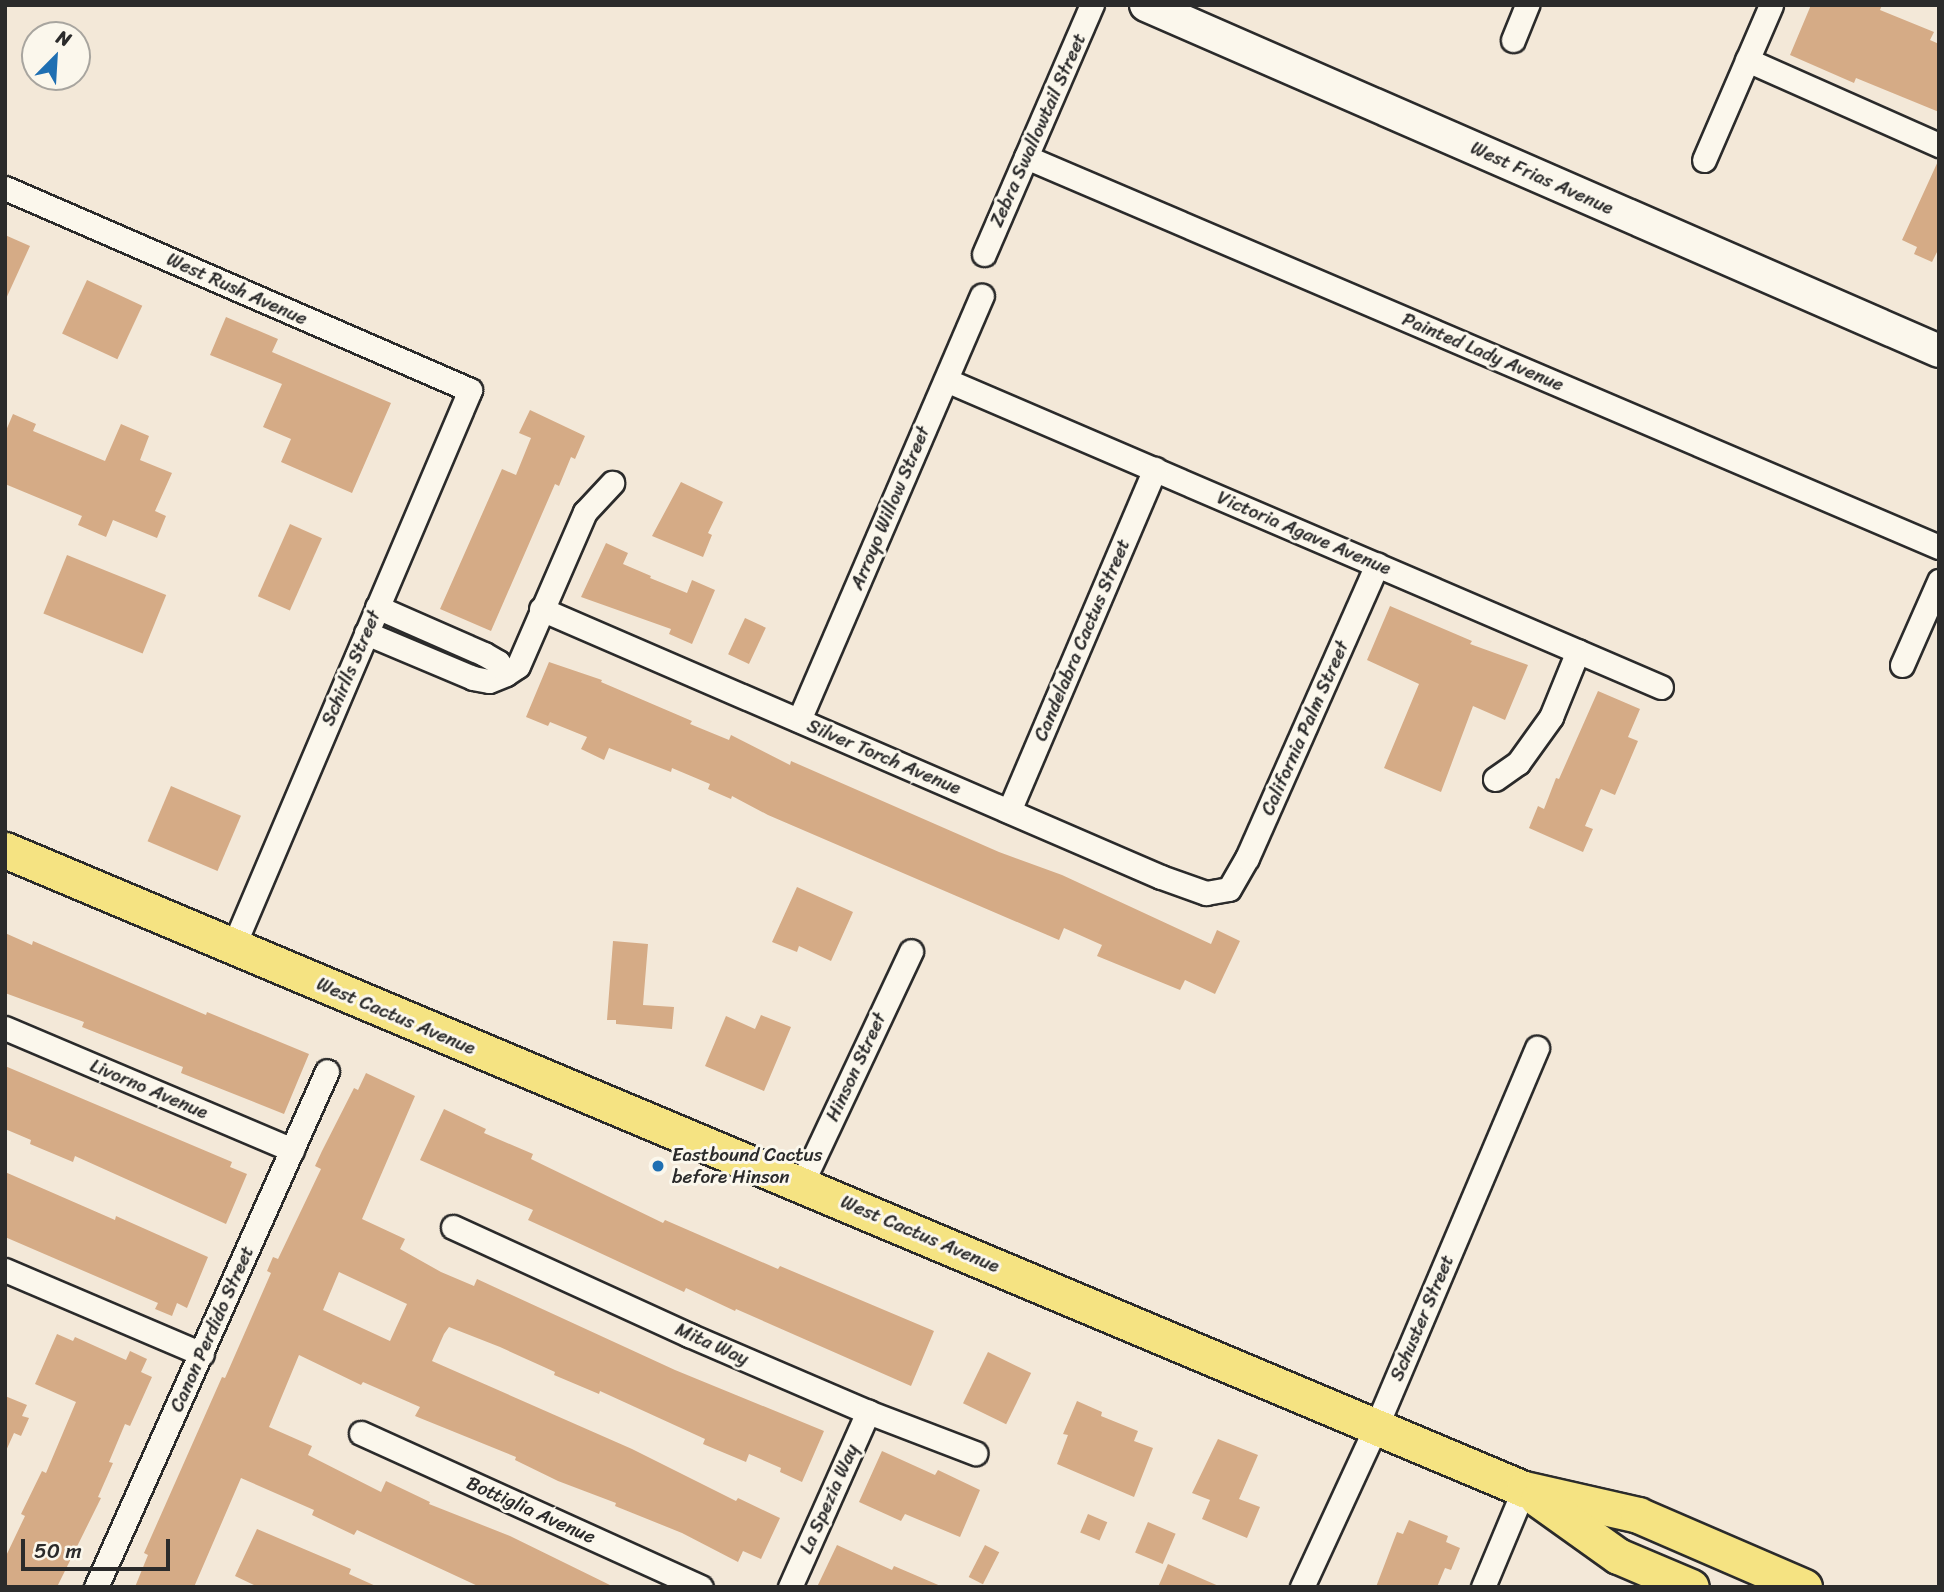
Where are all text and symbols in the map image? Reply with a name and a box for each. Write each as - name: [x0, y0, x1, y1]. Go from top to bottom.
- text: N: [51, 20, 77, 56]
- north arrow: [21, 21, 91, 91]
- street label: Zebra Swallowtail Street: [985, 30, 1091, 230]
- street label: West Frias Avenue: [1467, 136, 1617, 220]
- street label: West Rush Avenue: [163, 248, 311, 330]
- street label: Painted Lady Avenue: [1399, 308, 1567, 396]
- street label: Arroyo Willow Street: [845, 423, 935, 593]
- street label: Victoria Agave Avenue: [1213, 486, 1395, 580]
- street label: Candelabra Cactus Street: [1029, 536, 1135, 744]
- street label: Schirlls Street: [316, 607, 386, 729]
- street label: California Palm Street: [1256, 637, 1354, 819]
- street label: Silver Torch Avenue: [803, 714, 965, 800]
- street label: West Cactus Avenue: [314, 972, 478, 1060]
- street label: Hinson Street: [821, 1009, 891, 1125]
- street label: Livorno Avenue: [87, 1054, 211, 1124]
- place label: Eastbound Cactus before Hinson: [672, 1144, 821, 1188]
- marker: Eastbound Cactus before Hinson: [650, 1158, 666, 1174]
- street label: West Cactus Avenue: [838, 1190, 1002, 1278]
- street label: Canon Perdido Street: [165, 1242, 259, 1416]
- street label: Schuster Street: [1385, 1251, 1459, 1385]
- street label: Mita Way: [672, 1318, 752, 1370]
- street label: La Spezia Way: [795, 1441, 863, 1557]
- street label: Bottiglia Avenue: [463, 1472, 599, 1548]
- scale bar: [24, 1526, 173, 1570]
- text: 50 m: [34, 1532, 82, 1570]

